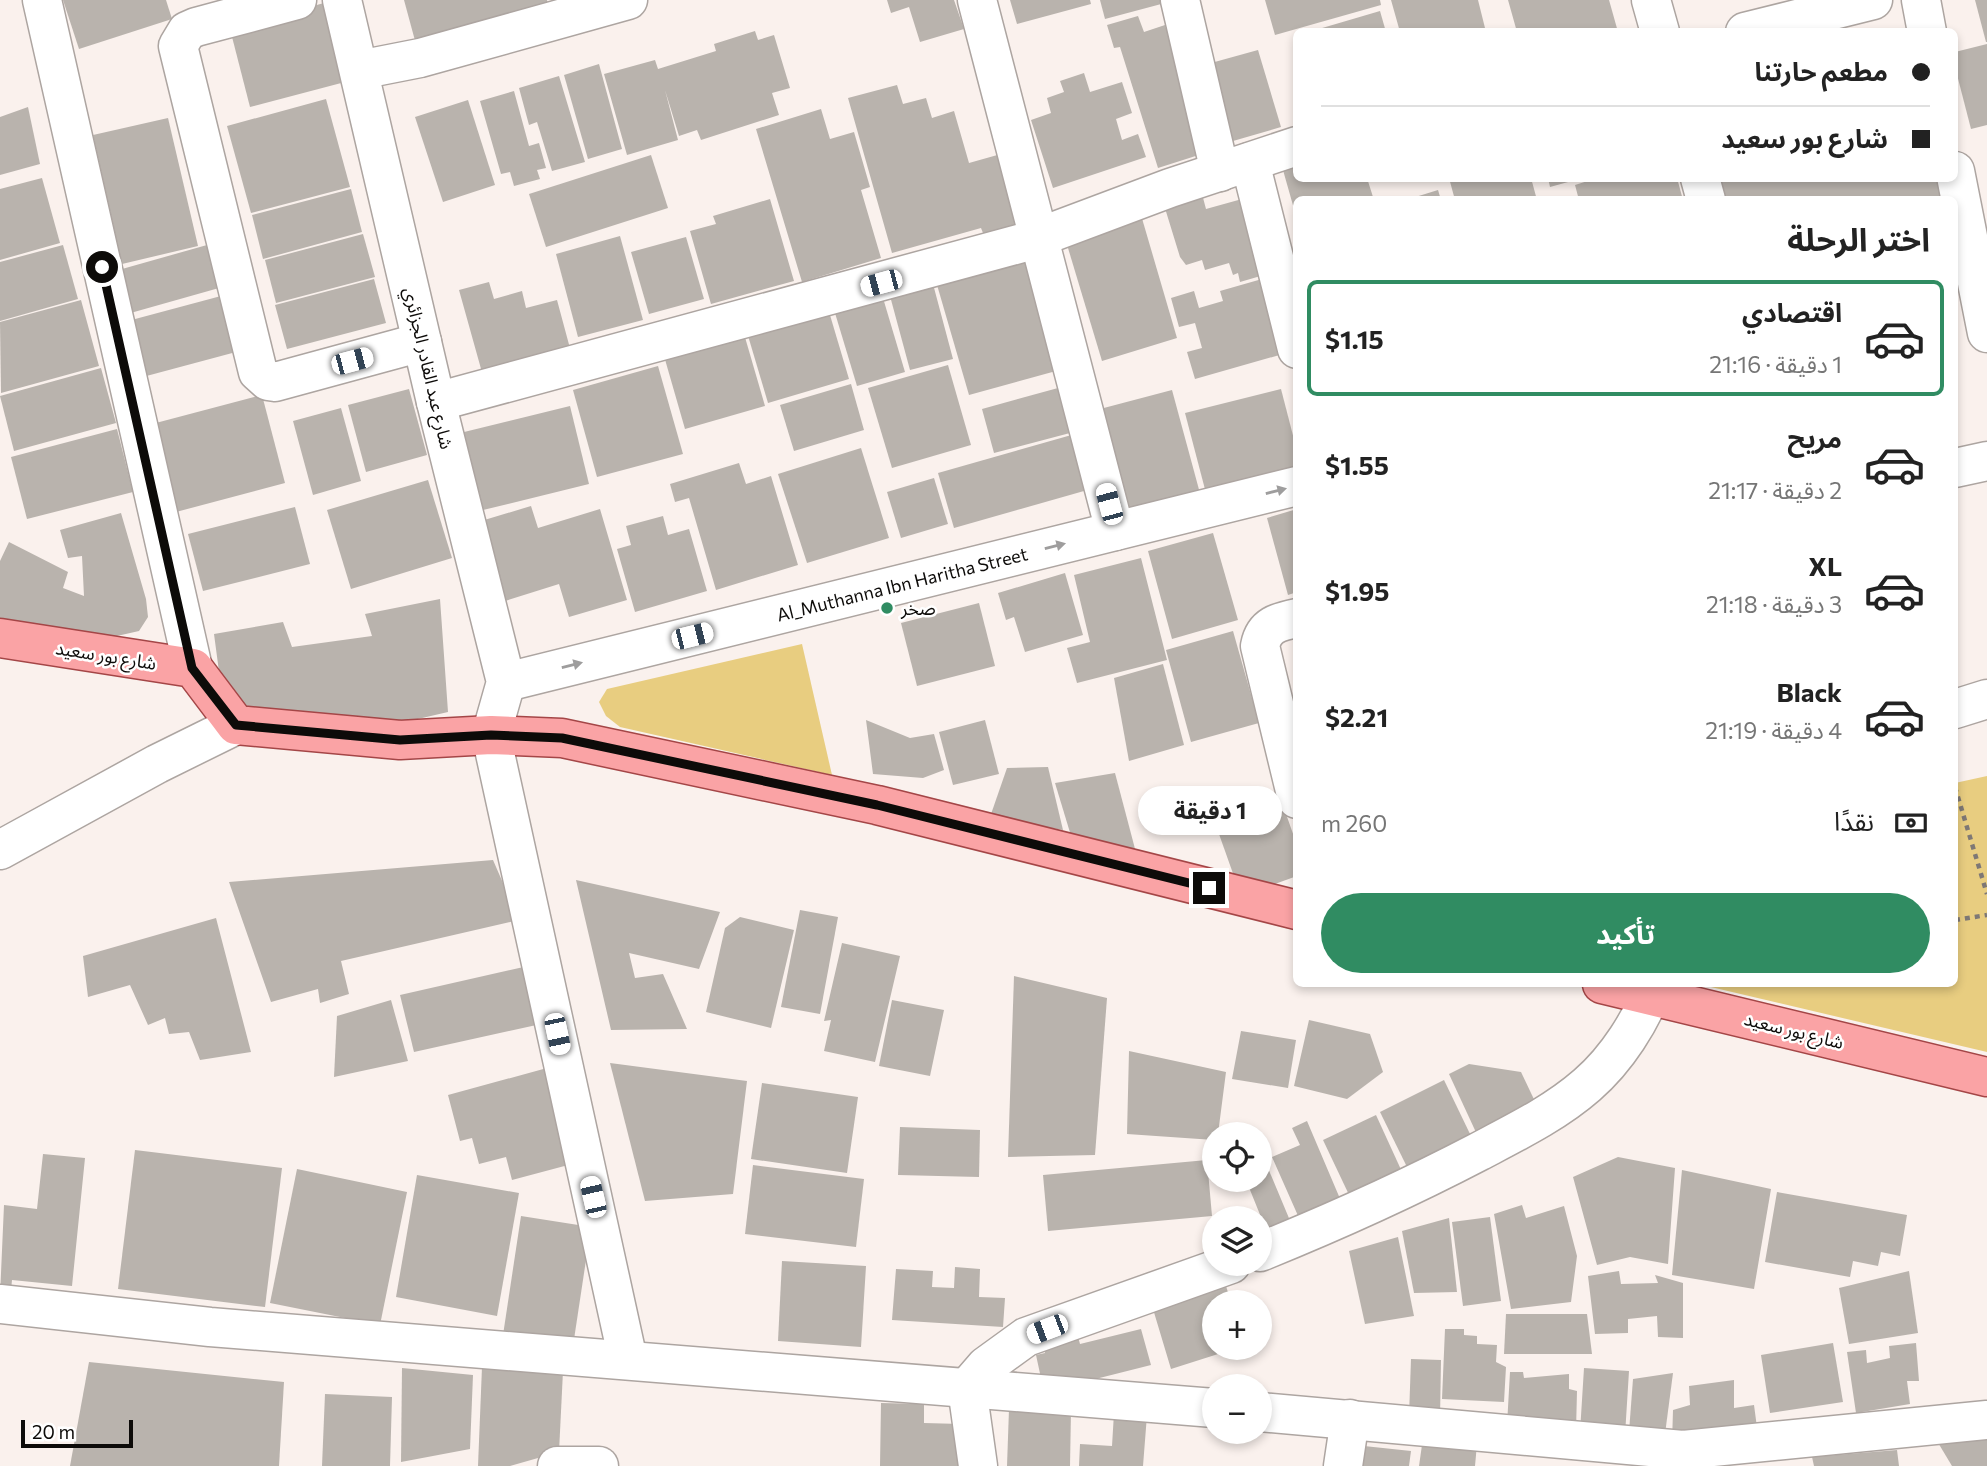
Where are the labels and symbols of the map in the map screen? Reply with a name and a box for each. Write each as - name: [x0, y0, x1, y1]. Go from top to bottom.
- route start: [86, 251, 118, 283]
- car: [858, 267, 905, 299]
- street label: شارع عبد القادر الجزائري: [396, 285, 458, 452]
- car: [329, 345, 376, 377]
- car: [1094, 481, 1125, 527]
- one-way arrow: [1265, 485, 1287, 496]
- one-way arrow: [1044, 540, 1066, 551]
- street label: Al_Muthanna Ibn Haritha Street: [774, 542, 1030, 626]
- place label: صخر: [900, 597, 936, 620]
- marker: صخر: [879, 600, 895, 616]
- car: [670, 621, 715, 651]
- street label: شارع بور سعيد: [53, 636, 158, 678]
- one-way arrow: [562, 659, 584, 670]
- callout: 1 دقيقة: [1137, 786, 1281, 836]
- route end: [1193, 872, 1225, 904]
- street label: شارع بور سعيد: [1741, 1007, 1846, 1057]
- car: [543, 1011, 572, 1057]
- car: [579, 1174, 608, 1220]
- car: [1024, 1312, 1071, 1346]
- scale bar: [21, 1417, 133, 1449]

